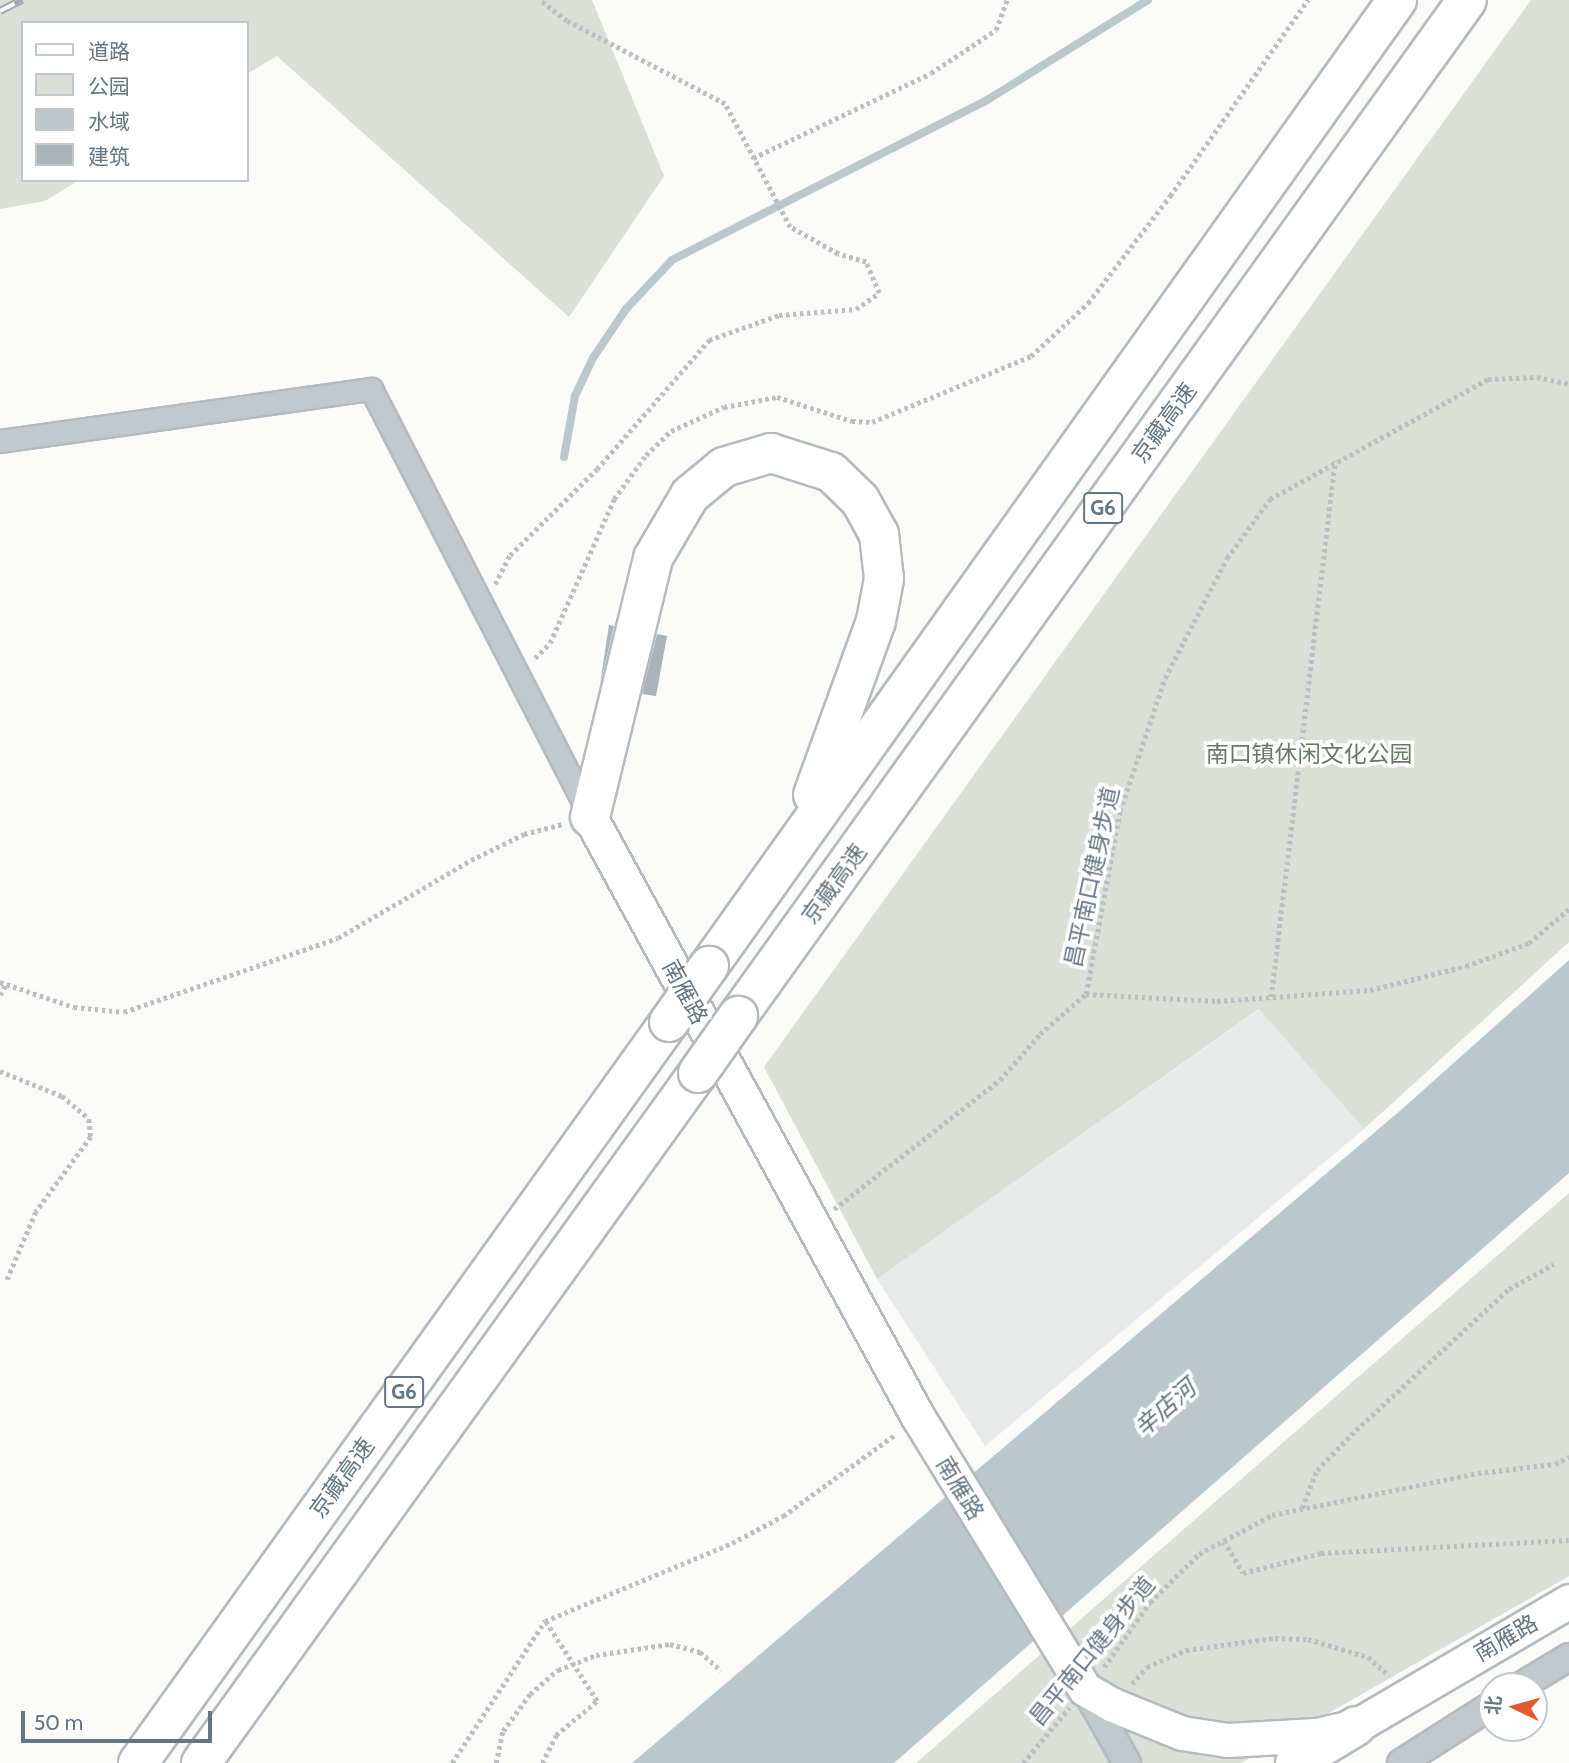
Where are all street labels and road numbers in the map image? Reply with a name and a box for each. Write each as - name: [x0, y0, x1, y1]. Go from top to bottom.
- street label: 京藏高速: [1126, 378, 1202, 468]
- road number: G6: [1082, 490, 1124, 526]
- street label: 昌平南口健身步道: [1059, 784, 1125, 970]
- street label: 京藏高速: [796, 839, 872, 929]
- street label: 南雁路: [657, 955, 713, 1029]
- road number: G6: [383, 1374, 425, 1410]
- street label: 京藏高速: [304, 1433, 380, 1523]
- street label: 南雁路: [930, 1451, 990, 1525]
- street label: 昌平南口健身步道: [1023, 1571, 1161, 1731]
- street label: 南雁路: [1469, 1609, 1543, 1667]

